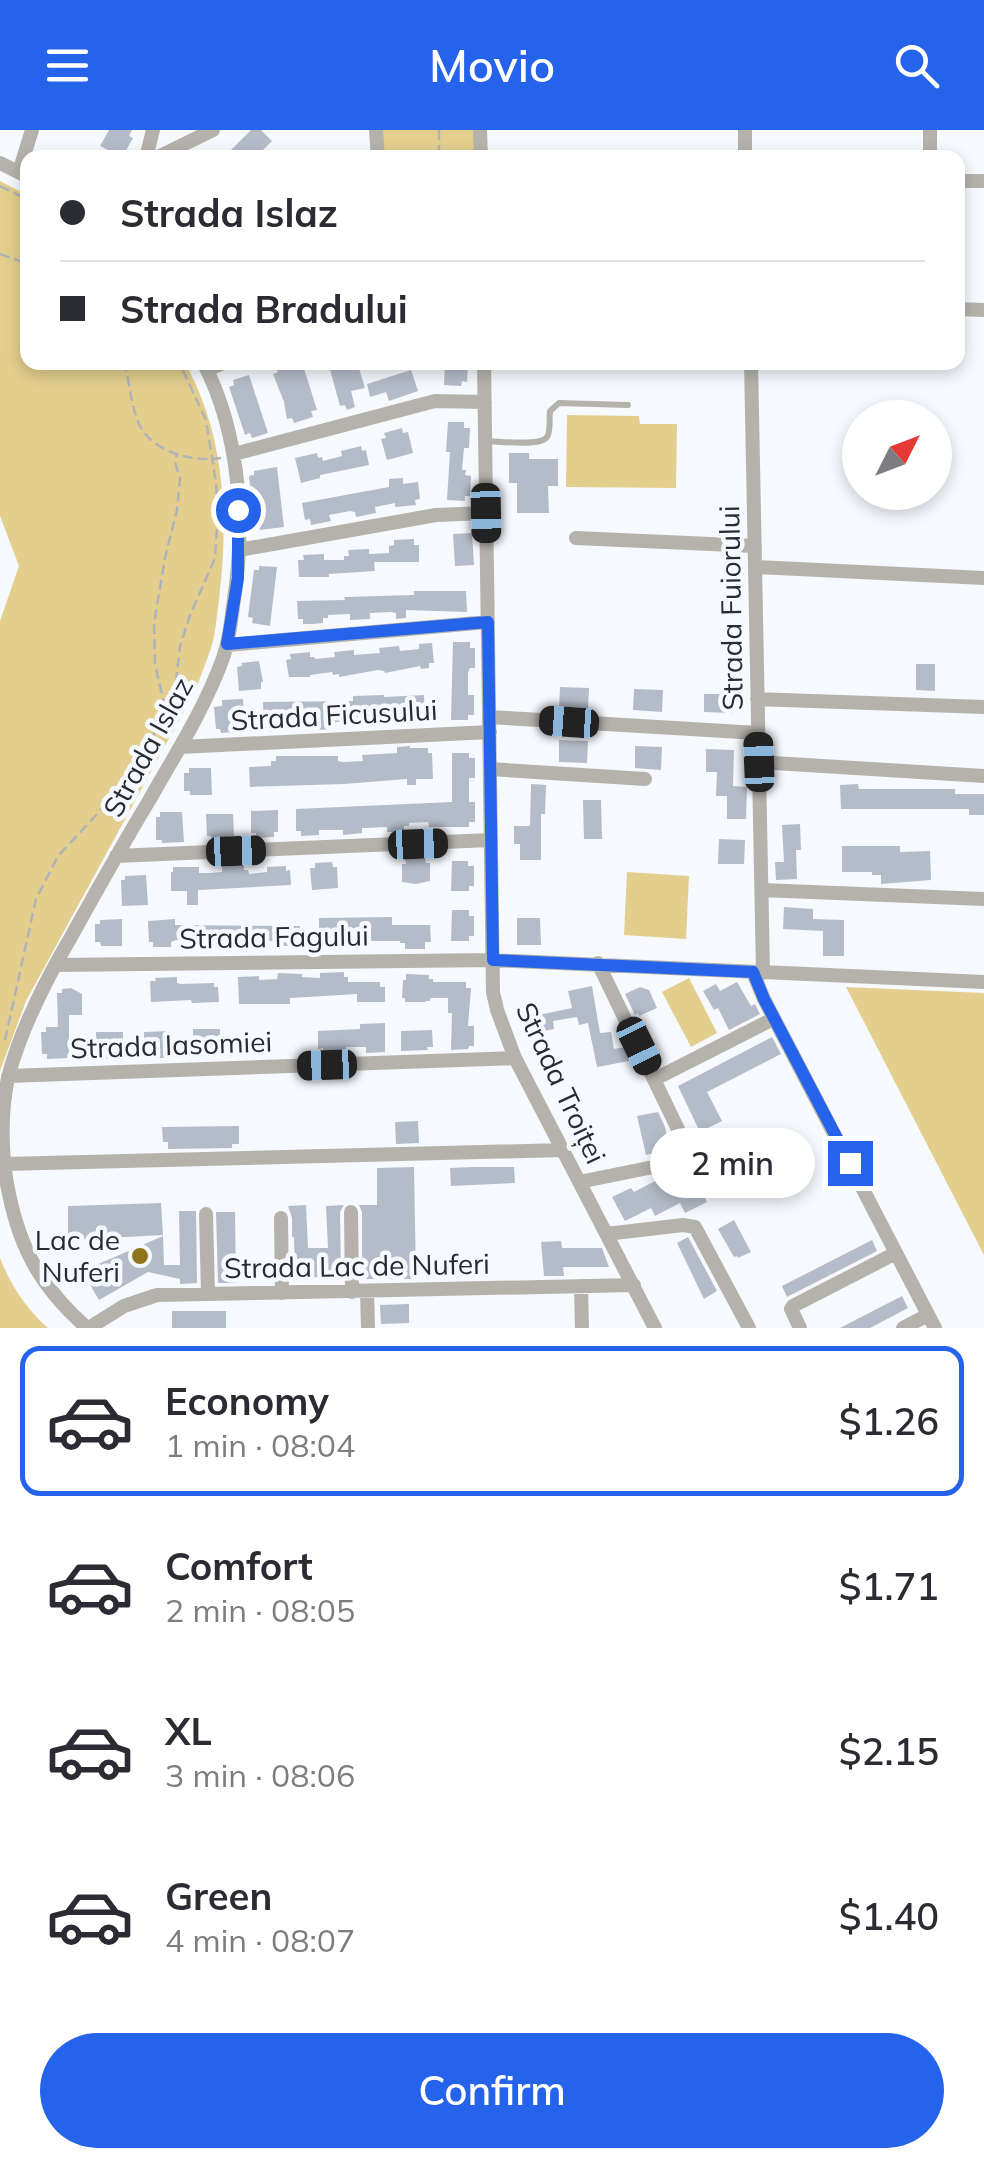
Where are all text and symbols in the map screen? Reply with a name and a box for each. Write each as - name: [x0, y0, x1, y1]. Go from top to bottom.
- text: Movio: [429, 37, 555, 93]
- icon: menu: [40, 38, 95, 93]
- icon: search: [889, 38, 944, 93]
- text: Strada Islaz: [120, 189, 338, 237]
- text: Strada Bradului: [120, 285, 408, 333]
- north arrow: [842, 400, 952, 510]
- map controls: [842, 400, 952, 510]
- car: [470, 483, 502, 543]
- route start: [216, 488, 261, 533]
- street label: Strada Fuiorului: [711, 505, 750, 711]
- street label: Strada Islaz: [95, 671, 200, 823]
- street label: Strada Ficusului: [230, 692, 438, 737]
- car: [538, 705, 600, 739]
- car: [743, 731, 775, 793]
- car: [387, 828, 449, 860]
- car: [205, 835, 267, 867]
- street label: Strada Fagului: [179, 917, 369, 956]
- street label: Strada Troiței: [508, 997, 614, 1169]
- car: [612, 1012, 666, 1080]
- street label: Strada Iasomiei: [69, 1023, 273, 1066]
- car: [296, 1049, 358, 1081]
- callout: 2 min: [650, 1128, 815, 1198]
- route end: [828, 1141, 873, 1186]
- text: 2 min: [691, 1143, 774, 1183]
- place label: Lac de Nuferi: [35, 1222, 120, 1289]
- marker: Lac de Nuferi: [129, 1245, 151, 1267]
- street label: Strada Lac de Nuferi: [224, 1246, 490, 1285]
- icon: car: [45, 1376, 135, 1466]
- text: Economy: [165, 1377, 329, 1425]
- text: $1.26: [839, 1397, 939, 1445]
- text: 1 min · 08:04: [165, 1425, 355, 1465]
- icon: car: [45, 1541, 135, 1631]
- text: Comfort: [165, 1542, 313, 1590]
- text: $1.71: [839, 1562, 939, 1610]
- text: 2 min · 08:05: [165, 1590, 355, 1630]
- icon: car: [45, 1706, 135, 1796]
- text: XL: [165, 1707, 212, 1755]
- text: $2.15: [839, 1727, 939, 1775]
- text: 3 min · 08:06: [165, 1755, 355, 1795]
- icon: car: [45, 1871, 135, 1961]
- text: Green: [165, 1872, 272, 1920]
- text: $1.40: [839, 1892, 939, 1940]
- text: 4 min · 08:07: [165, 1920, 355, 1960]
- button: Confirm: [40, 2033, 944, 2148]

